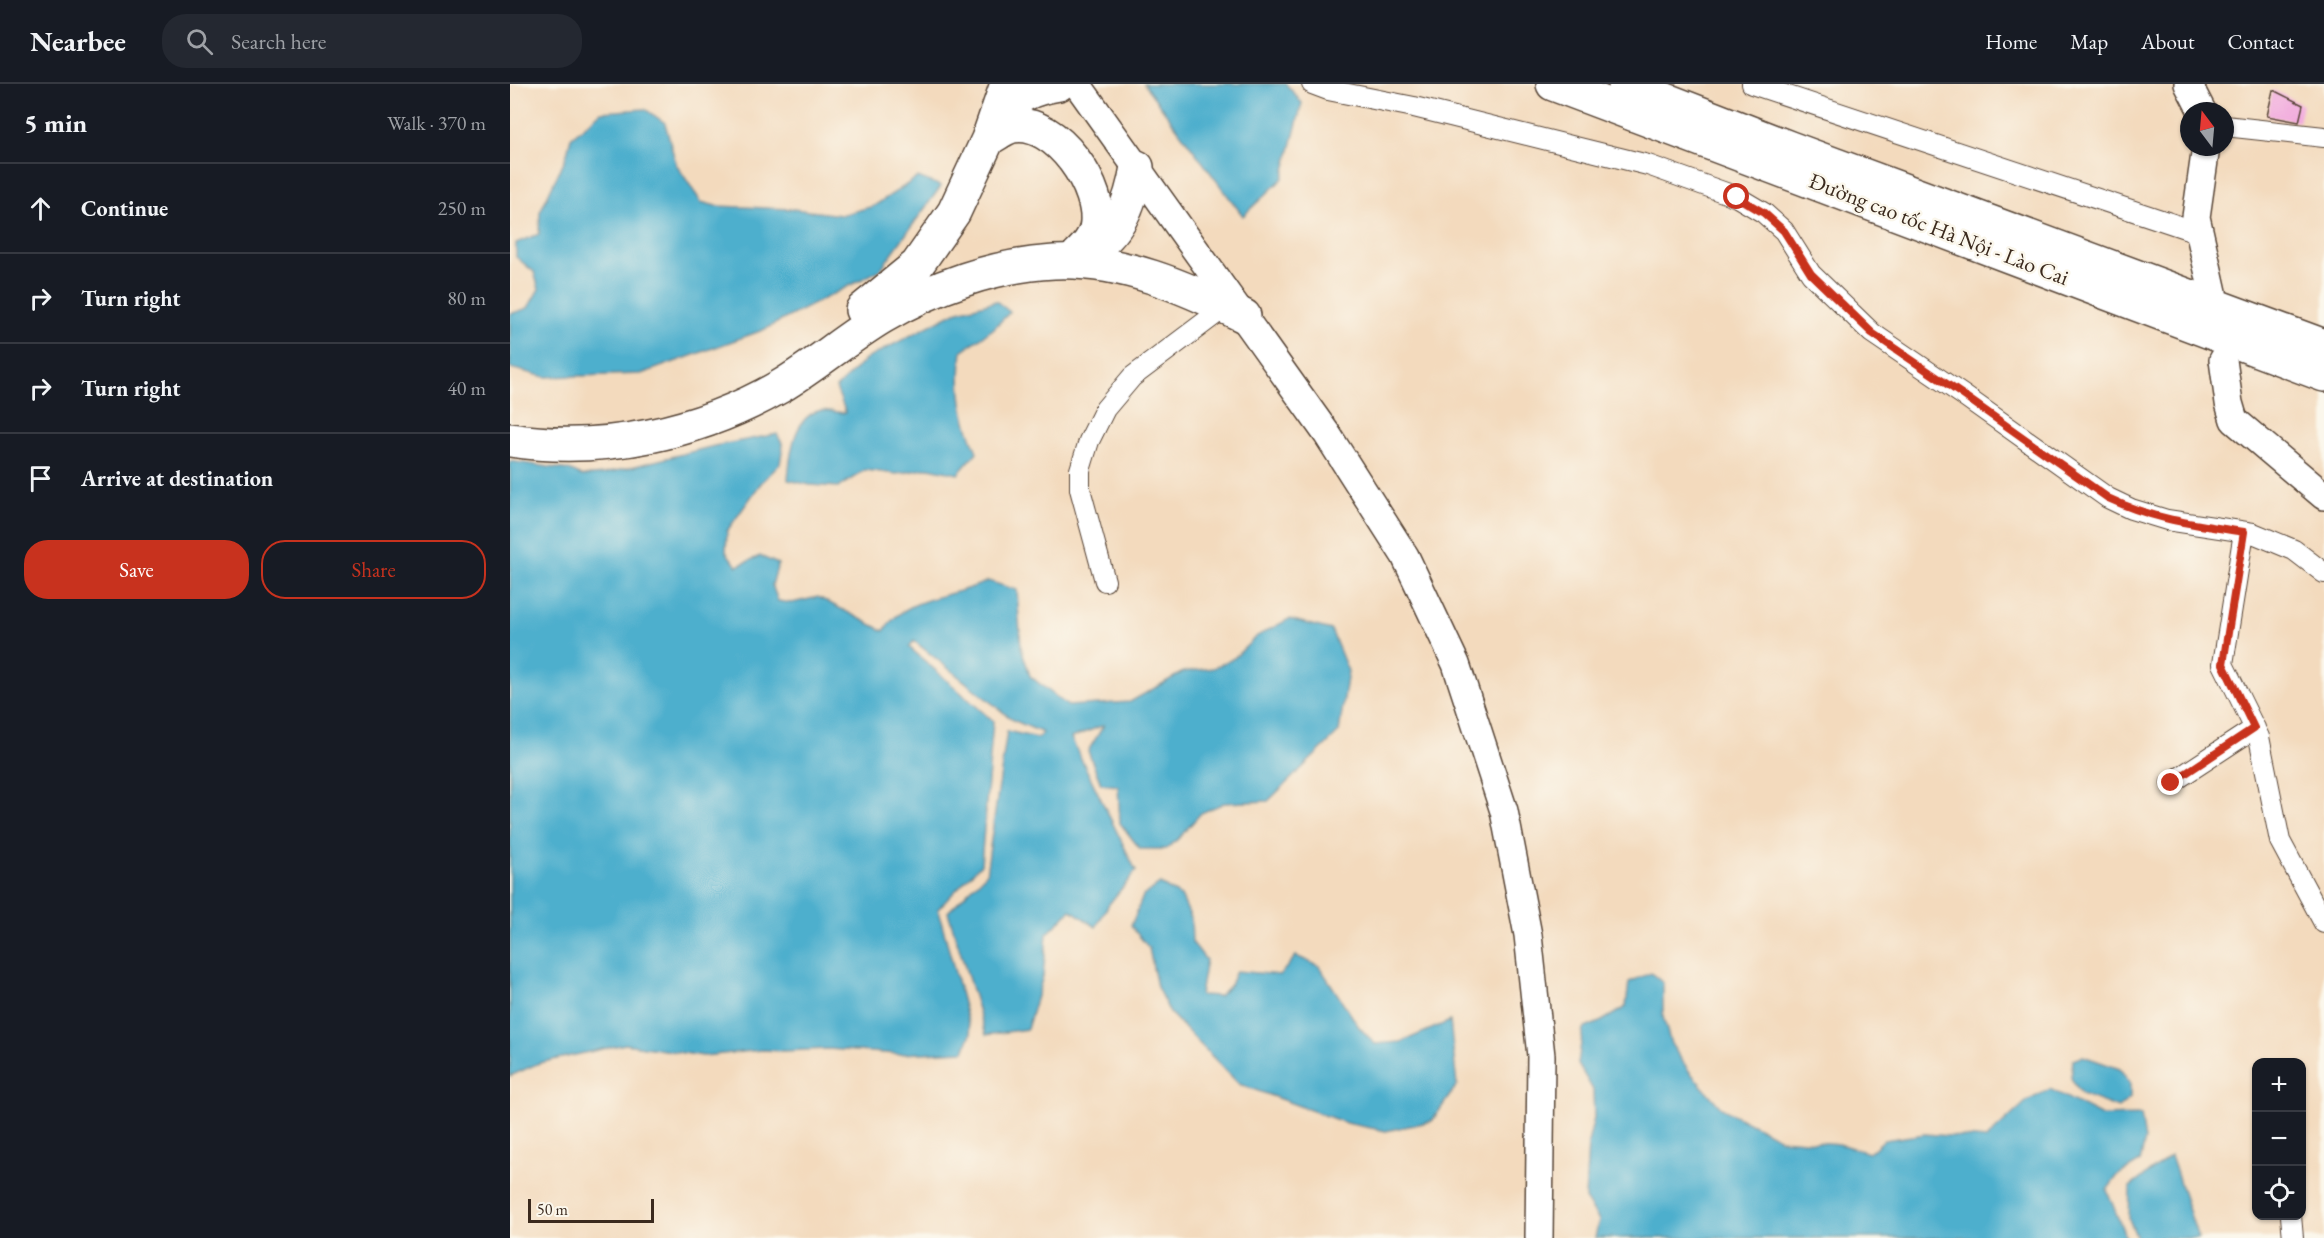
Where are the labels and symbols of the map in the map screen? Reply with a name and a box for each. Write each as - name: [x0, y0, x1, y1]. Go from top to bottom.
- north arrow: [2180, 102, 2234, 156]
- street label: Đường cao tốc Hà Nội - Lào Cai: [1805, 166, 2073, 292]
- route start: [1723, 183, 1749, 209]
- route end: [2157, 769, 2183, 795]
- scale bar: [528, 1196, 654, 1224]

